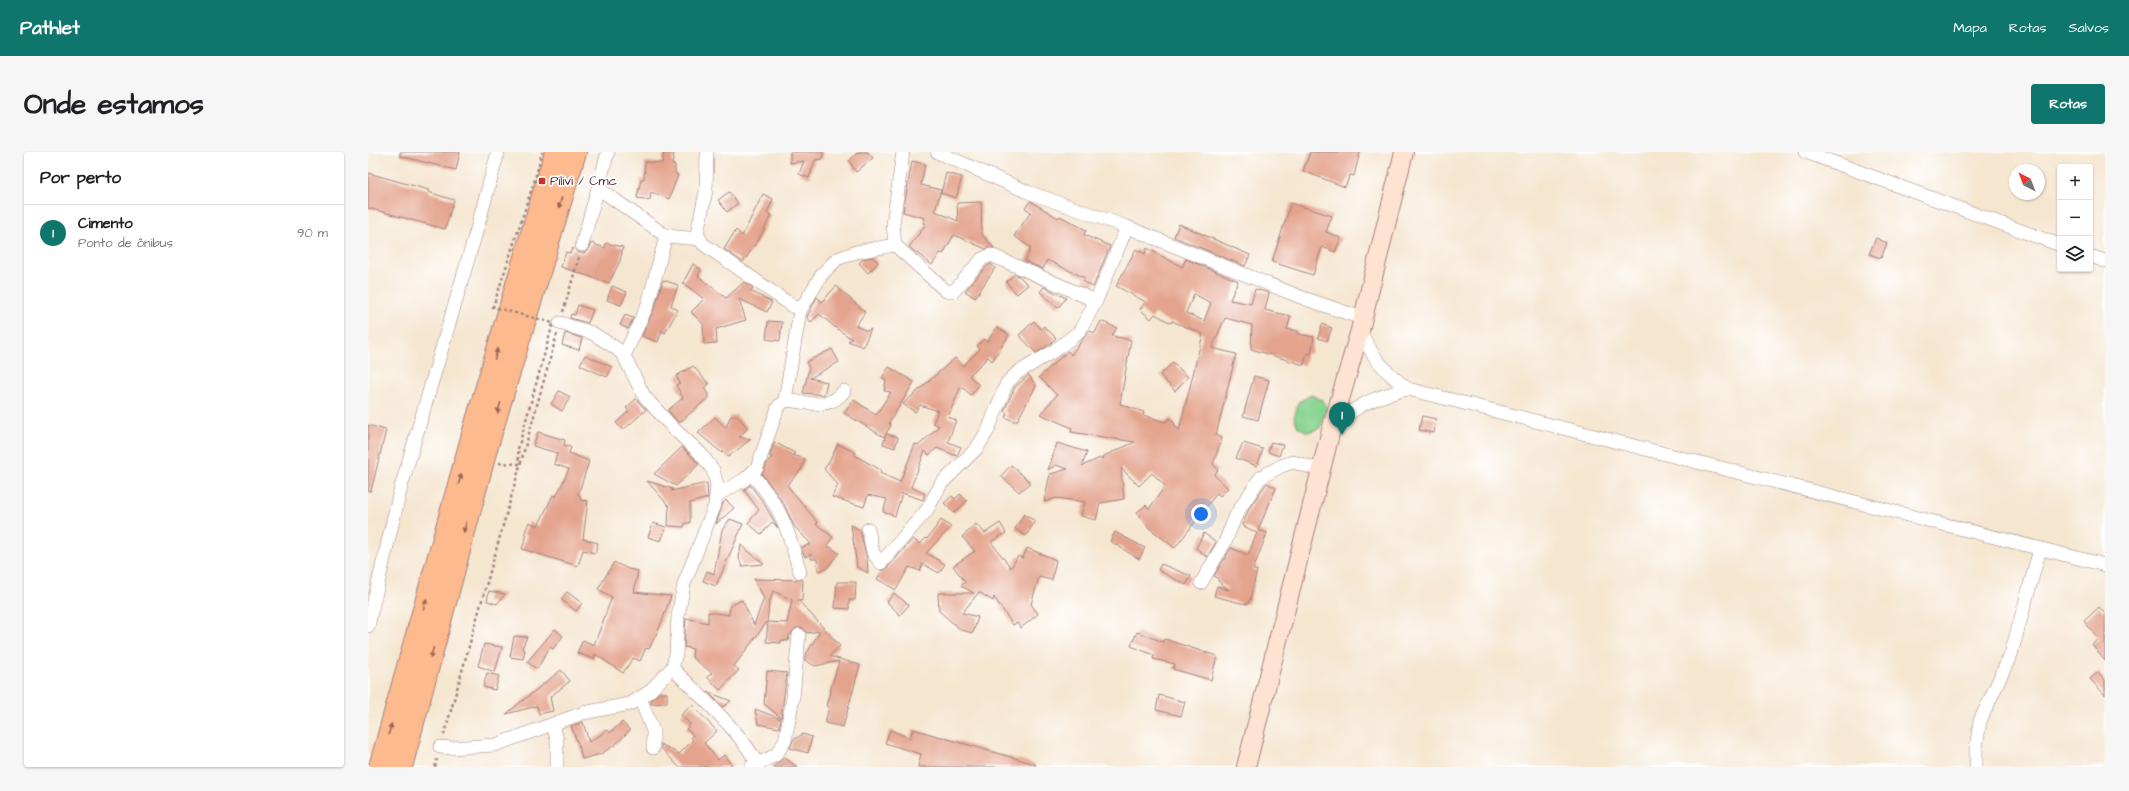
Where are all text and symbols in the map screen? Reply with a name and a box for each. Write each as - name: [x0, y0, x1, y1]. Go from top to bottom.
- text: Pathlet: [20, 15, 80, 42]
- text: Mapa: [1953, 18, 1987, 38]
- text: Rotas: [2009, 18, 2047, 38]
- text: Salvos: [2069, 18, 2109, 38]
- button: Rotas: [2031, 84, 2105, 124]
- text: Onde estamos: [24, 85, 204, 124]
- north arrow: [2009, 164, 2045, 200]
- map controls: [2057, 164, 2093, 272]
- button: +: [2057, 164, 2093, 200]
- text: Por perto: [40, 166, 121, 190]
- place label: Pilivi / Cmc: [550, 172, 617, 190]
- marker: Pilivi / Cmc: [537, 176, 547, 186]
- one-way arrow: [557, 197, 563, 209]
- button: −: [2057, 200, 2093, 236]
- text: Cimento: [78, 213, 133, 234]
- text: 1: [52, 224, 54, 242]
- text: 90 m: [297, 224, 328, 242]
- text: Ponto de ônibus: [78, 234, 173, 252]
- button: layers: [2057, 236, 2093, 272]
- one-way arrow: [493, 348, 499, 360]
- one-way arrow: [496, 402, 502, 414]
- pin: 1: [1329, 402, 1355, 435]
- one-way arrow: [457, 473, 463, 485]
- your location: [1191, 504, 1211, 524]
- one-way arrow: [462, 522, 468, 534]
- one-way arrow: [422, 598, 428, 610]
- one-way arrow: [428, 647, 434, 659]
- one-way arrow: [387, 723, 393, 735]

